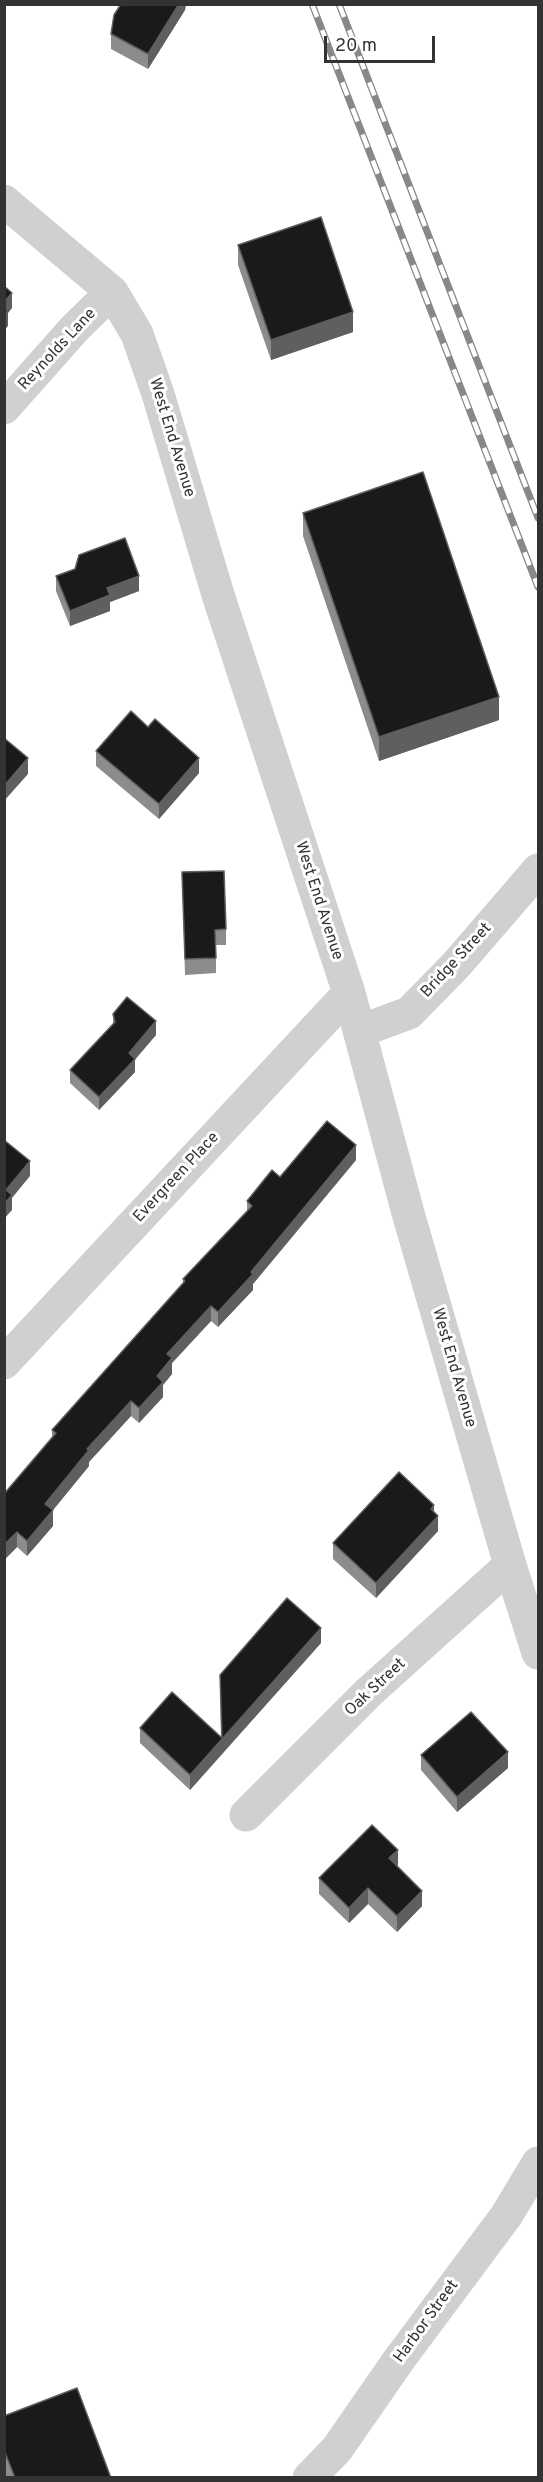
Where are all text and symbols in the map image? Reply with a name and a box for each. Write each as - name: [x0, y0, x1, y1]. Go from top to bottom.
- scale bar: [327, 24, 438, 62]
- text: 20 m: [335, 35, 377, 58]
- street label: Reynolds Lane: [15, 305, 101, 395]
- street label: West End Avenue: [144, 376, 198, 500]
- street label: West End Avenue: [290, 839, 346, 963]
- street label: Bridge Street: [418, 920, 496, 1002]
- street label: Evergreen Place: [130, 1129, 224, 1227]
- street label: West End Avenue: [427, 1306, 479, 1430]
- street label: Oak Street: [342, 1655, 410, 1721]
- street label: Harbor Street: [391, 2277, 463, 2367]

